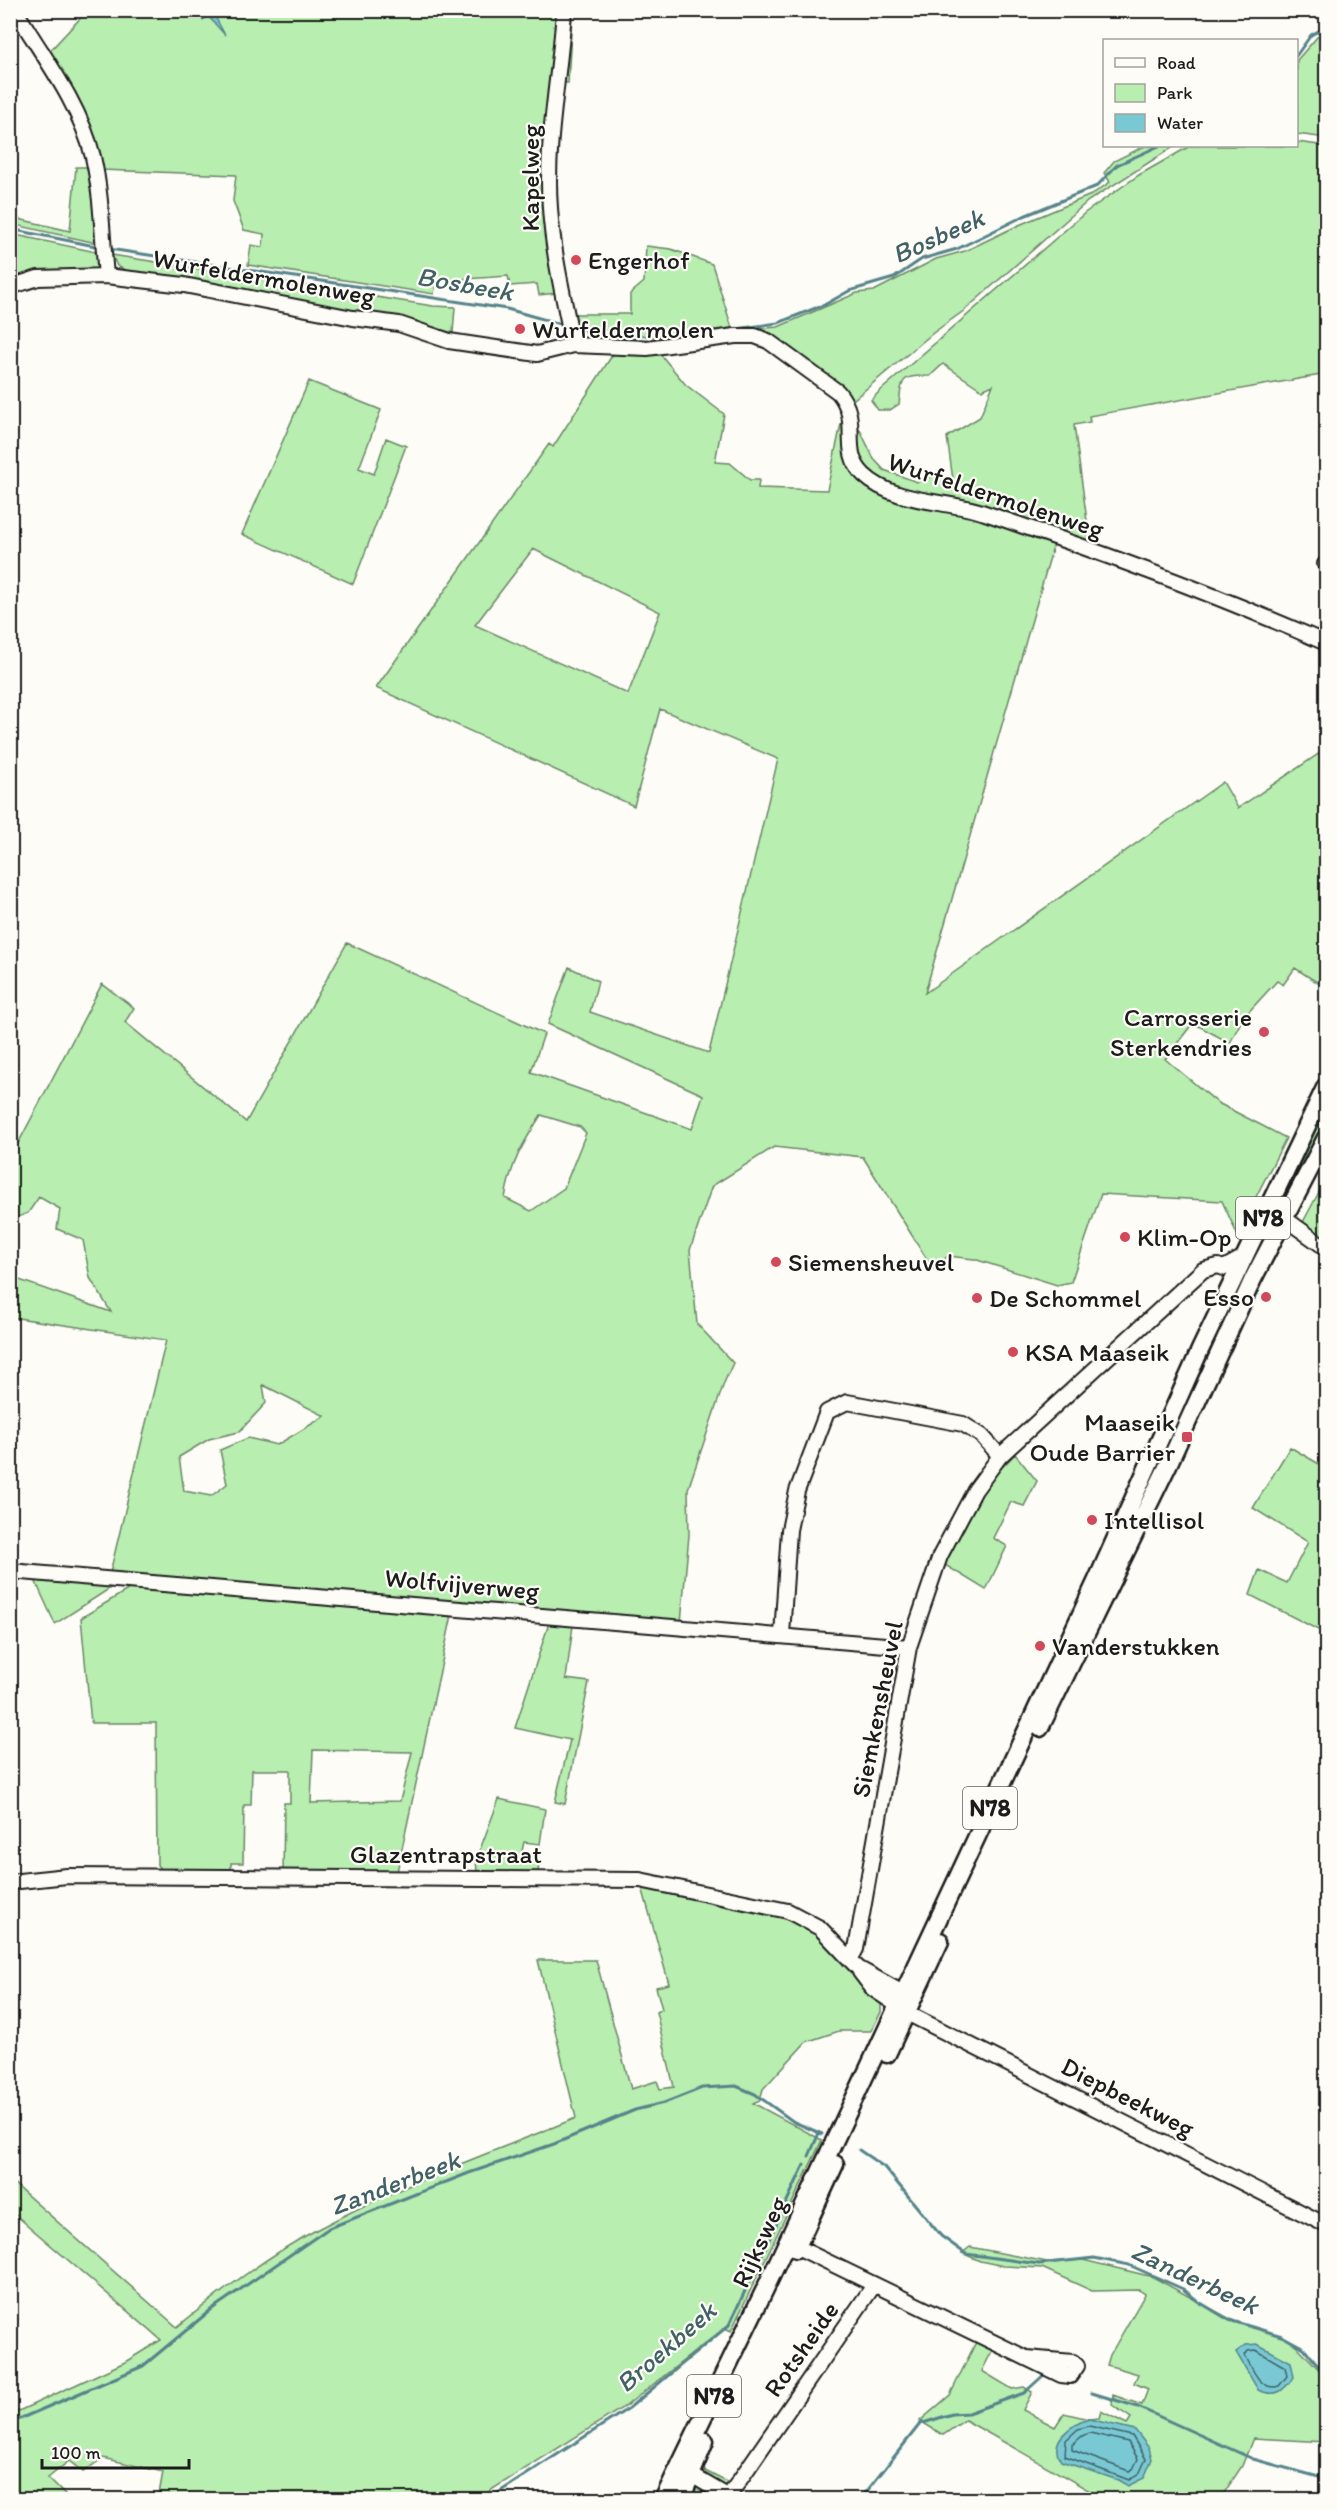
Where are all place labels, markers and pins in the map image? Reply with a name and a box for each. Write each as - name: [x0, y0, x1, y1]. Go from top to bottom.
- place label: Engerhof: [588, 244, 690, 276]
- marker: Engerhof: [569, 253, 583, 267]
- place label: Wurfeldermolen: [532, 313, 714, 345]
- marker: Wurfeldermolen: [513, 322, 527, 336]
- place label: Carrosserie Sterkendries: [1110, 1001, 1252, 1063]
- marker: Carrosserie Sterkendries: [1257, 1025, 1271, 1039]
- place label: Klim-Op: [1137, 1221, 1232, 1253]
- marker: Klim-Op: [1118, 1230, 1132, 1244]
- place label: Siemensheuvel: [788, 1246, 954, 1278]
- marker: Siemensheuvel: [769, 1255, 783, 1269]
- place label: Esso: [1203, 1281, 1254, 1313]
- place label: De Schommel: [989, 1282, 1141, 1314]
- marker: Esso: [1259, 1290, 1273, 1304]
- marker: De Schommel: [970, 1291, 984, 1305]
- place label: KSA Maaseik: [1025, 1336, 1169, 1368]
- marker: KSA Maaseik: [1006, 1345, 1020, 1359]
- place label: Maaseik Oude Barrier: [1029, 1406, 1176, 1468]
- marker: Maaseik Oude Barrier: [1180, 1430, 1194, 1444]
- place label: Intellisol: [1104, 1504, 1204, 1536]
- marker: Intellisol: [1085, 1513, 1099, 1527]
- place label: Vanderstukken: [1052, 1630, 1220, 1662]
- marker: Vanderstukken: [1033, 1639, 1047, 1653]

